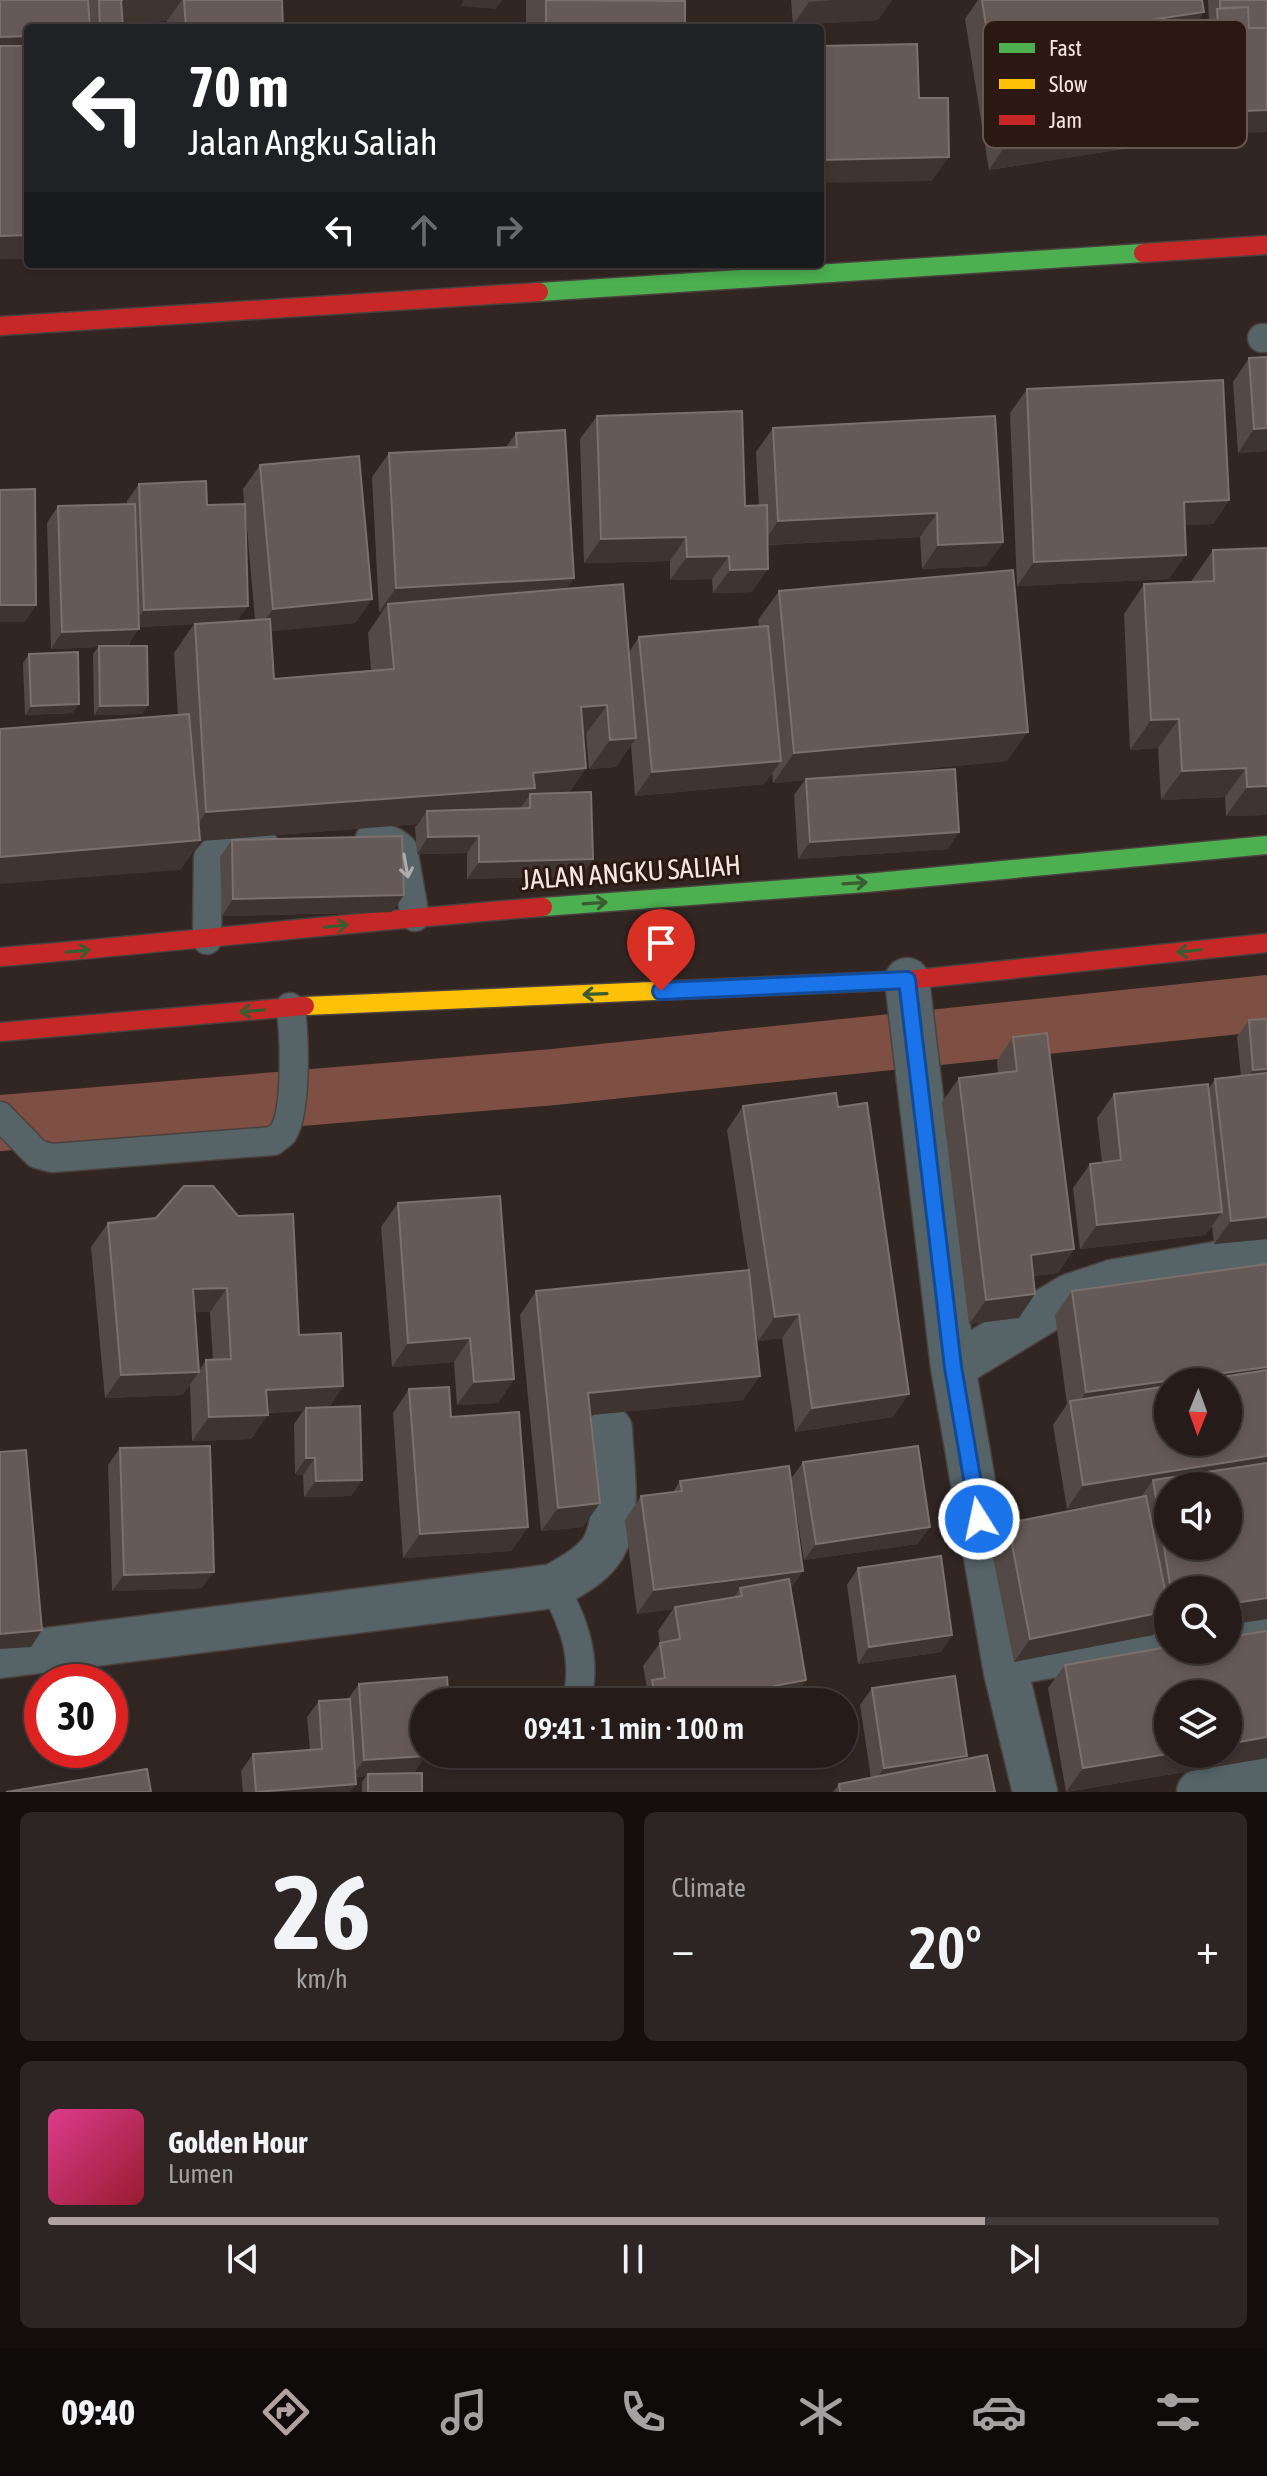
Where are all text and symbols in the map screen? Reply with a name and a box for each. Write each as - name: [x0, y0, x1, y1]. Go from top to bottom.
- legend: [983, 20, 1247, 148]
- text: Fast: [1049, 35, 1082, 61]
- text: 70 m: [188, 55, 289, 119]
- icon: left: [56, 56, 160, 160]
- text: Slow: [1049, 71, 1087, 97]
- text: Jam: [1049, 107, 1082, 133]
- text: Jalan Angku Saliah: [188, 121, 438, 163]
- icon: left: [318, 208, 362, 252]
- icon: ahead: [402, 208, 446, 252]
- icon: right: [486, 208, 530, 252]
- street label: JALAN ANGKU SALIAH: [520, 848, 742, 896]
- one-way arrow: [399, 852, 414, 878]
- one-way arrow: [841, 875, 868, 890]
- one-way arrow: [582, 895, 608, 910]
- pin: [627, 909, 695, 991]
- one-way arrow: [323, 918, 349, 933]
- icon: arrive: [639, 921, 683, 965]
- one-way arrow: [64, 943, 91, 958]
- one-way arrow: [1176, 944, 1203, 959]
- one-way arrow: [582, 987, 609, 1002]
- one-way arrow: [239, 1003, 266, 1018]
- north arrow: [1154, 1368, 1242, 1456]
- map controls: [1154, 1368, 1242, 1768]
- button: sound: [1154, 1472, 1242, 1560]
- position arrow: [937, 1477, 1021, 1561]
- button: search: [1154, 1576, 1242, 1664]
- speed limit sign: 30: [24, 1664, 128, 1768]
- button: layers: [1154, 1680, 1242, 1768]
- text: 09:41 · 1 min · 100 m: [524, 1711, 744, 1745]
- text: 26: [273, 1852, 371, 1971]
- text: Climate: [672, 1873, 746, 1903]
- text: 20°: [909, 1913, 982, 1982]
- text: −: [672, 1923, 694, 1973]
- text: +: [1196, 1923, 1219, 1973]
- text: km/h: [296, 1964, 348, 1994]
- text: Golden Hour: [168, 2125, 307, 2159]
- text: Lumen: [168, 2159, 234, 2189]
- icon: previous: [221, 2237, 265, 2281]
- icon: pause: [611, 2237, 655, 2281]
- icon: next: [1002, 2237, 1046, 2281]
- icon: directions: [258, 2384, 314, 2440]
- icon: music: [436, 2384, 492, 2440]
- icon: phone: [615, 2384, 671, 2440]
- icon: climate: [793, 2384, 849, 2440]
- icon: car: [971, 2384, 1027, 2440]
- icon: filters: [1150, 2384, 1206, 2440]
- text: 09:40: [61, 2391, 135, 2433]

